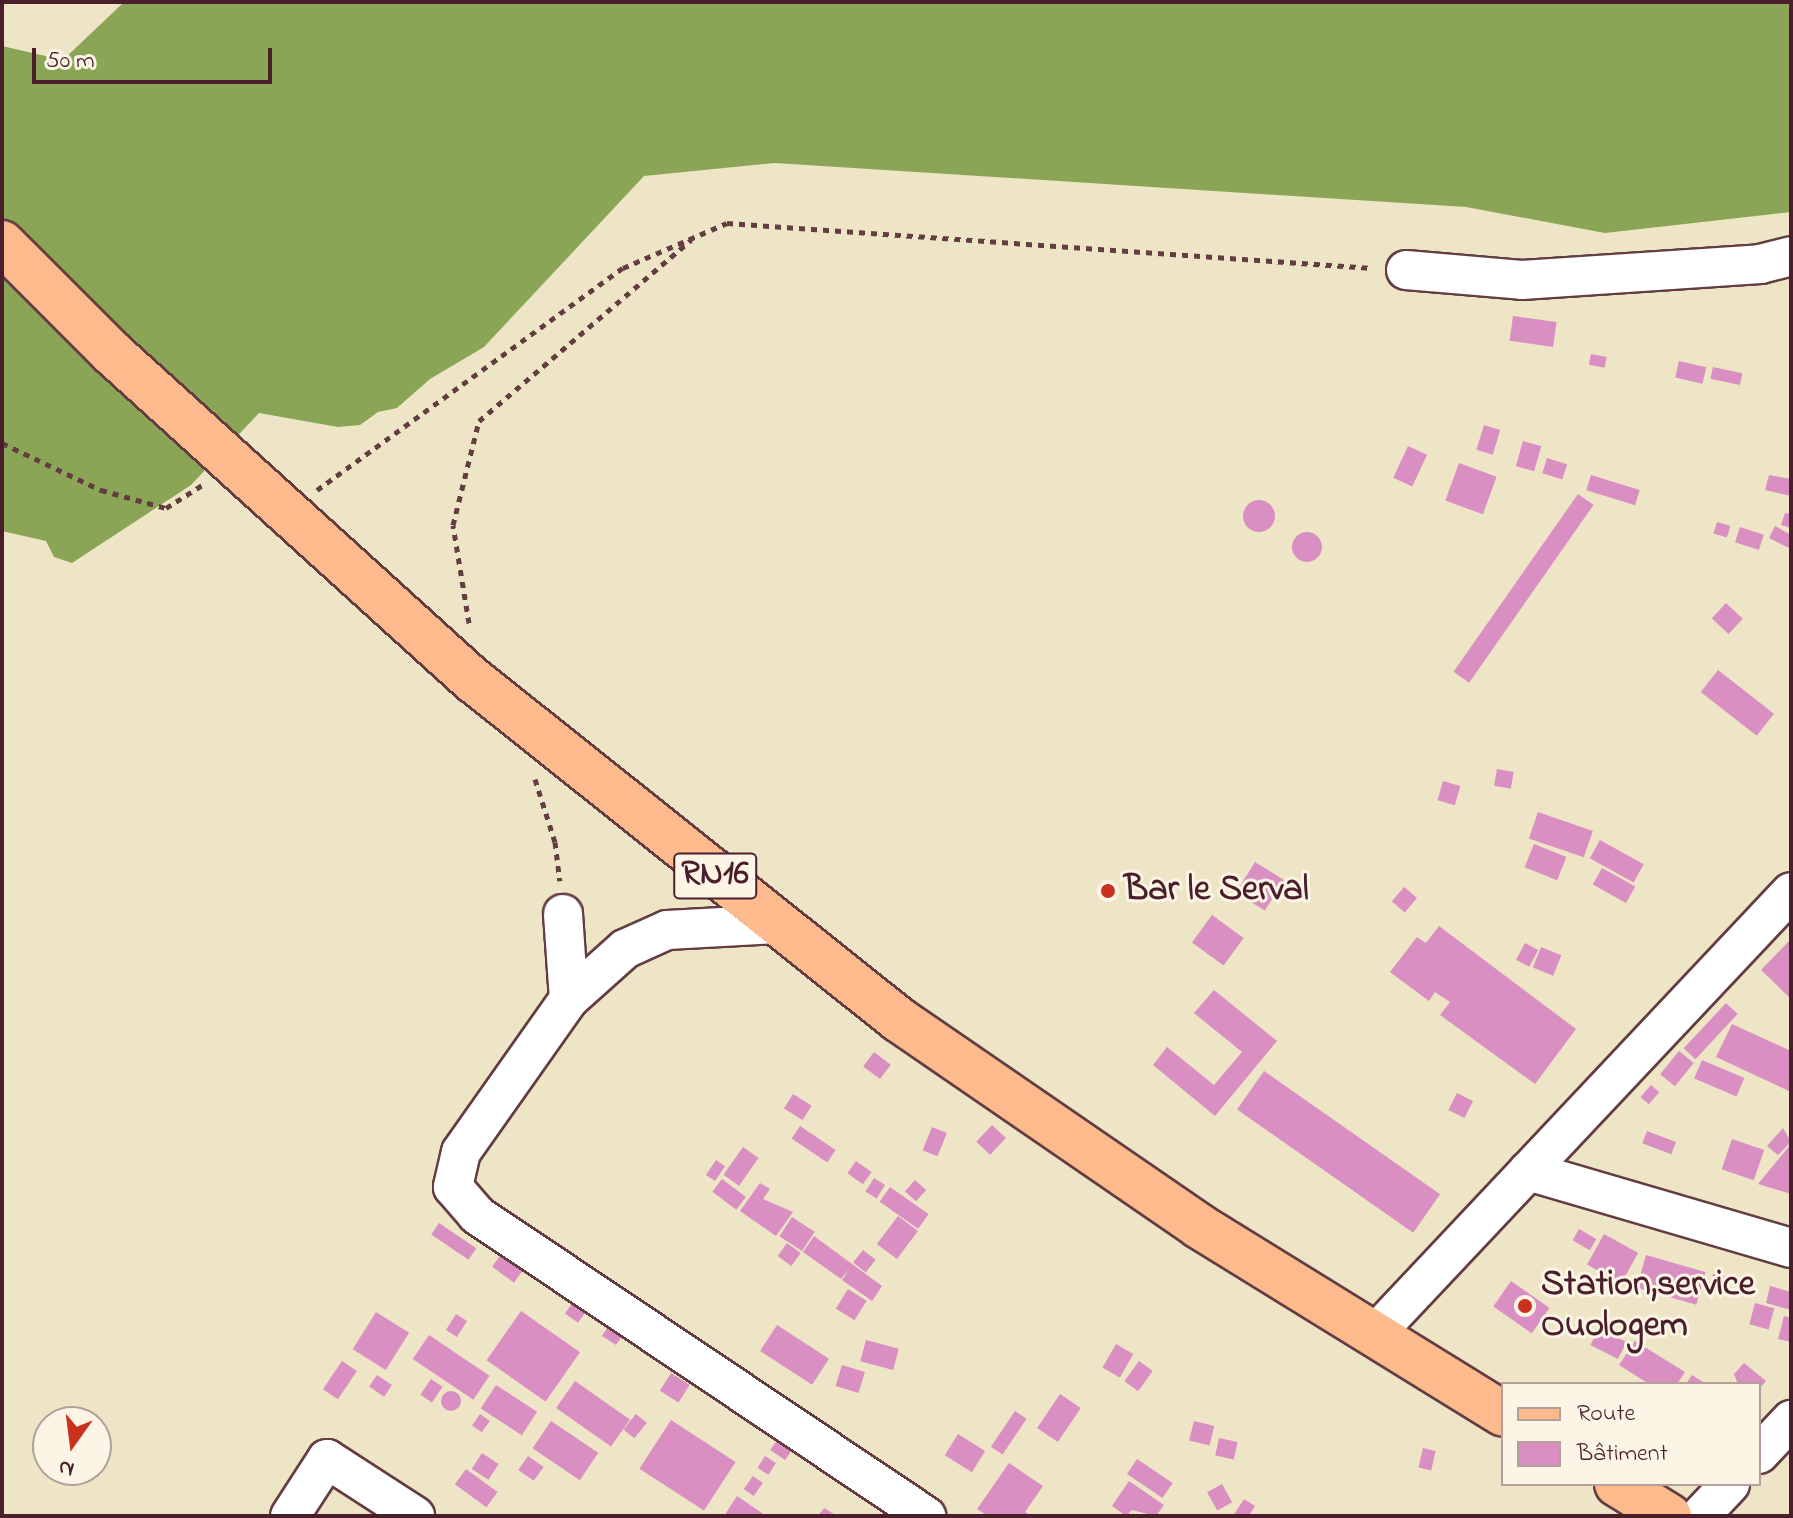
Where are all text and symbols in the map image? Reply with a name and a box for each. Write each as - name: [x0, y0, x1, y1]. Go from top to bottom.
- scale bar: [36, 32, 276, 82]
- text: 50 m: [46, 44, 95, 79]
- road number: RN16: [673, 846, 757, 906]
- place label: Bar le Serval: [1124, 869, 1309, 913]
- marker: Bar le Serval: [1099, 882, 1117, 900]
- place label: Station,service Ouologem: [1541, 1263, 1755, 1348]
- marker: Station,service Ouologem: [1516, 1297, 1534, 1315]
- legend: [1501, 1382, 1761, 1486]
- text: Route: [1577, 1397, 1635, 1432]
- north arrow: [32, 1406, 112, 1486]
- text: Bâtiment: [1577, 1437, 1668, 1472]
- text: N: [56, 1450, 78, 1485]

